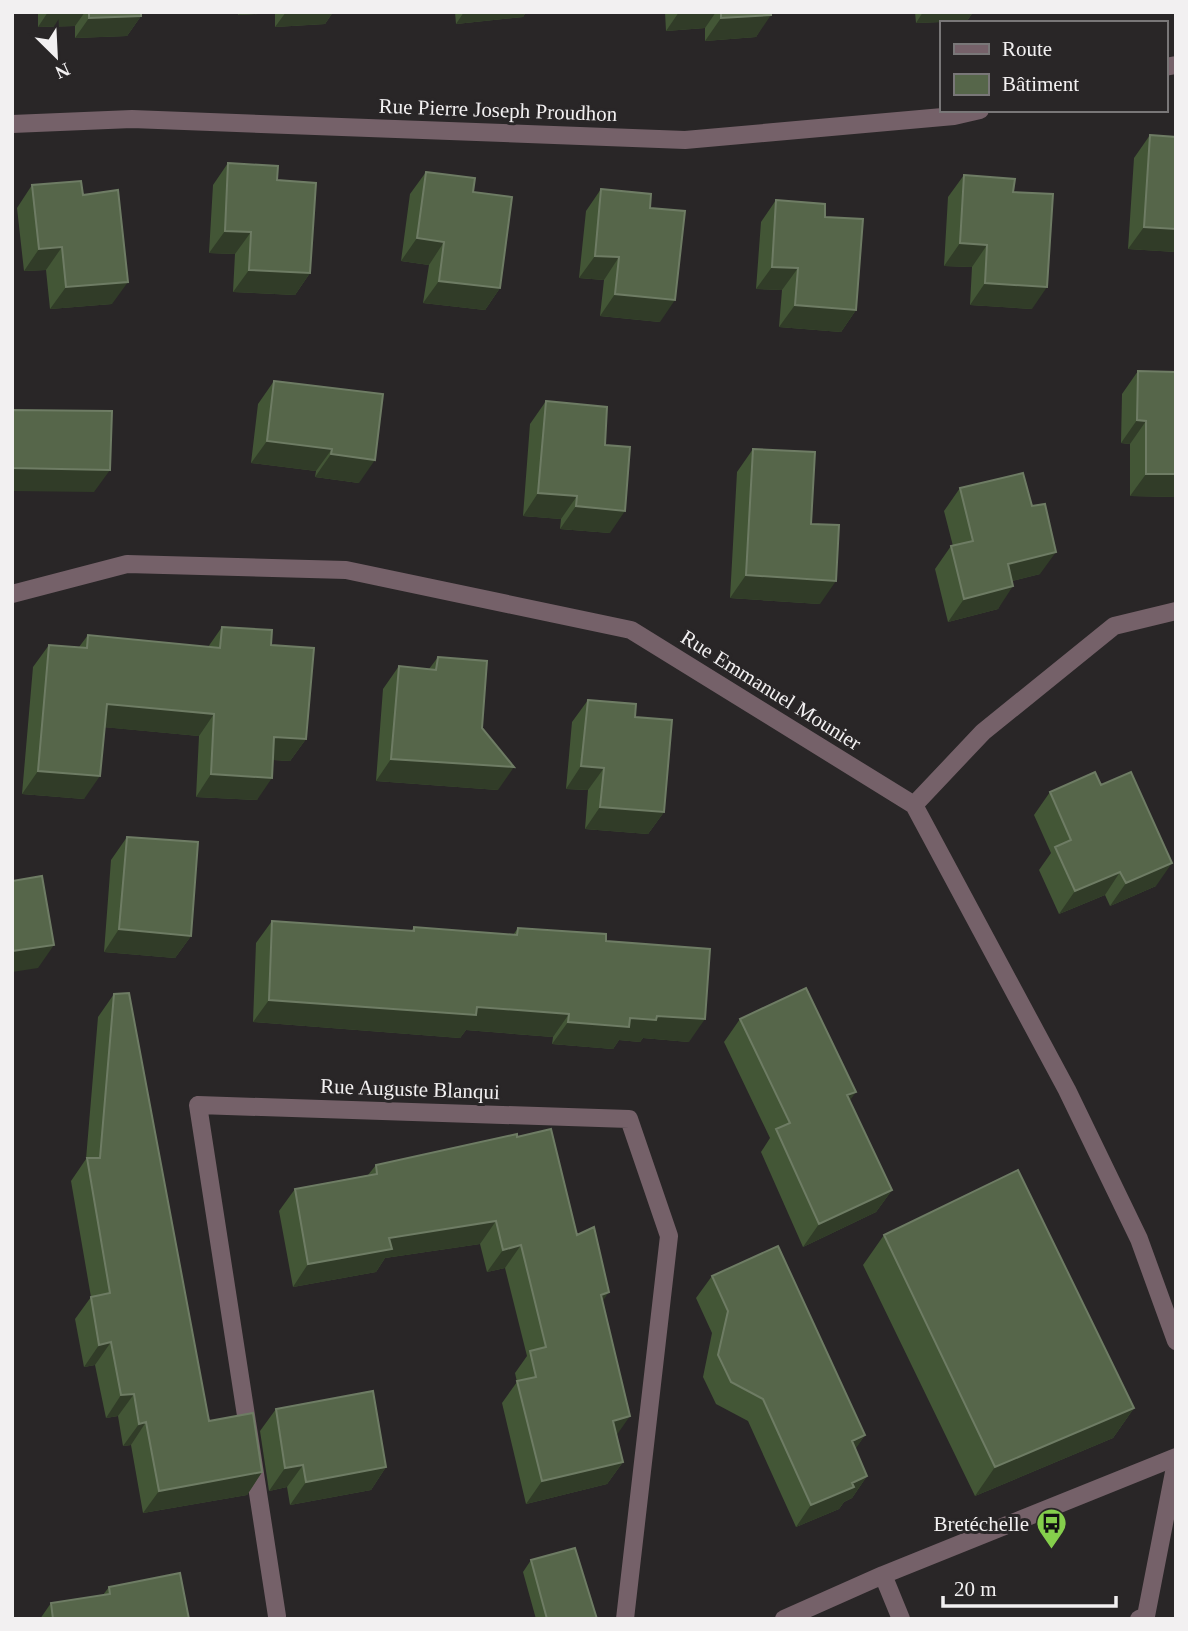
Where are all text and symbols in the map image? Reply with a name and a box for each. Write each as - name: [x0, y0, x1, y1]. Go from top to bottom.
- north arrow: [21, 21, 91, 91]
- legend: [940, 21, 1167, 112]
- text: Route: [1002, 37, 1052, 61]
- text: N: [52, 59, 73, 84]
- text: Bâtiment: [1002, 72, 1079, 96]
- street label: Rue Pierre Joseph Proudhon: [378, 94, 618, 126]
- street label: Rue Emmanuel Mounier: [677, 625, 865, 755]
- street label: Rue Auguste Blanqui: [320, 1074, 500, 1104]
- bus stop icon: Bretéchelle: [1035, 1507, 1069, 1551]
- place label: Bretéchelle: [933, 1512, 1029, 1536]
- scale bar: [943, 1564, 1116, 1608]
- text: 20 m: [954, 1577, 997, 1601]

